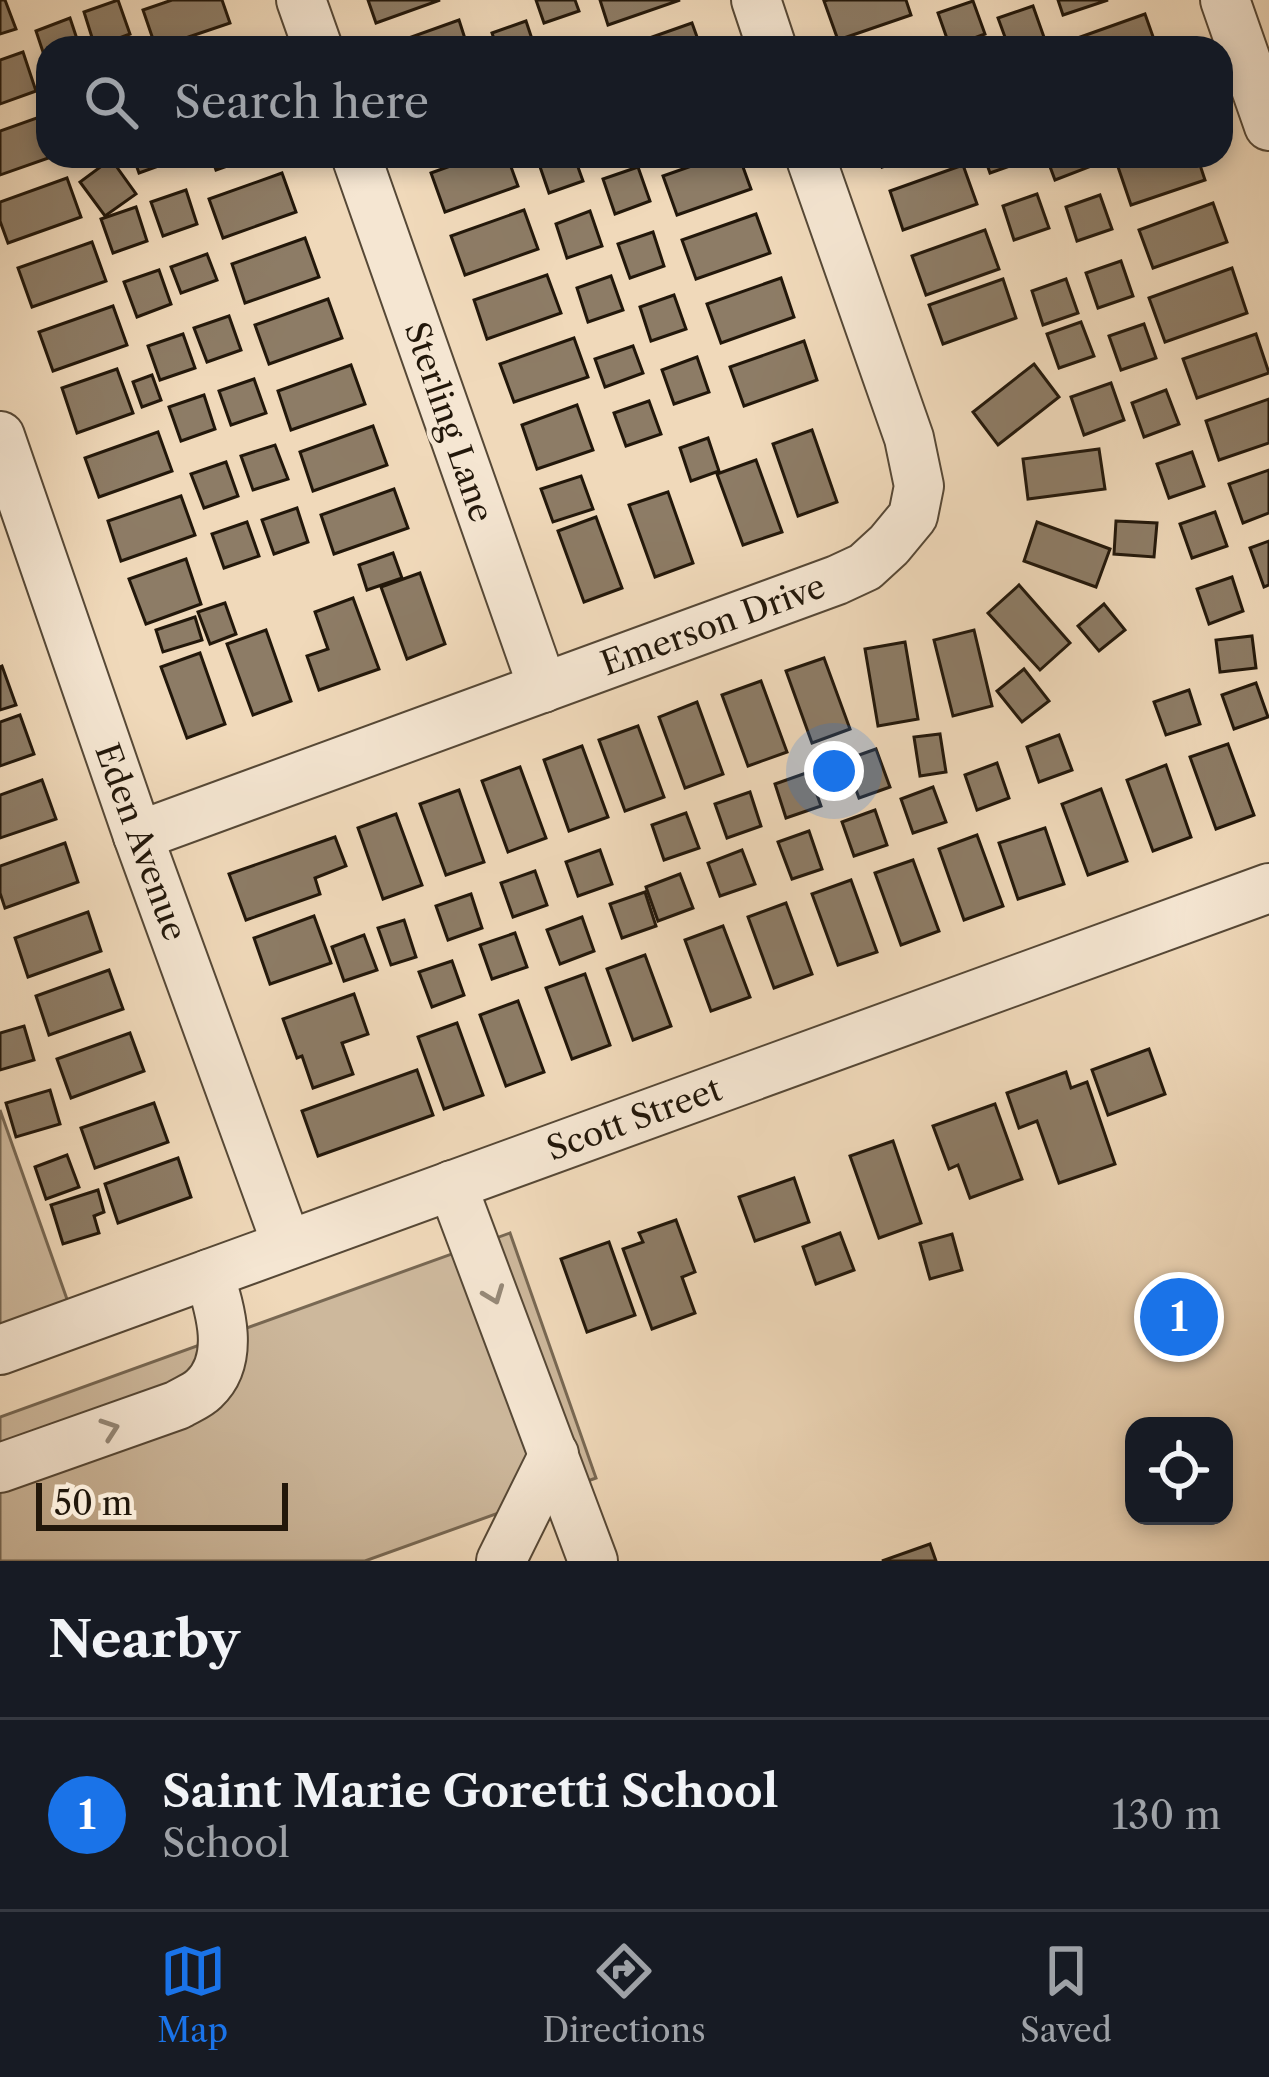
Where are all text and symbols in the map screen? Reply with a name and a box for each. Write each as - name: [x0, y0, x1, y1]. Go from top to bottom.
- search box: [36, 36, 1233, 168]
- icon: search: [78, 69, 144, 135]
- text: Search here: [174, 74, 429, 130]
- street label: Sterling Lane: [396, 317, 502, 527]
- street label: Emerson Drive: [595, 565, 831, 685]
- street label: Eden Avenue: [86, 738, 196, 946]
- your location: [804, 741, 864, 801]
- street label: Scott Street: [541, 1068, 727, 1170]
- pin: 1: [1140, 1272, 1218, 1362]
- one-way arrow: [479, 1283, 504, 1304]
- map controls: [1125, 1417, 1233, 1525]
- button: locate: [1125, 1417, 1233, 1525]
- one-way arrow: [99, 1418, 120, 1443]
- scale bar: [36, 1477, 288, 1530]
- text: 50 m: [54, 1483, 132, 1524]
- text: Nearby: [48, 1608, 240, 1670]
- text: Saint Marie Goretti School: [162, 1763, 778, 1819]
- text: 1: [78, 1791, 96, 1839]
- text: 130 m: [1112, 1791, 1221, 1839]
- text: School: [162, 1819, 290, 1867]
- tab: Map: [157, 1938, 228, 2051]
- tab: Directions: [543, 1938, 706, 2051]
- tab: Saved: [1020, 1938, 1112, 2051]

